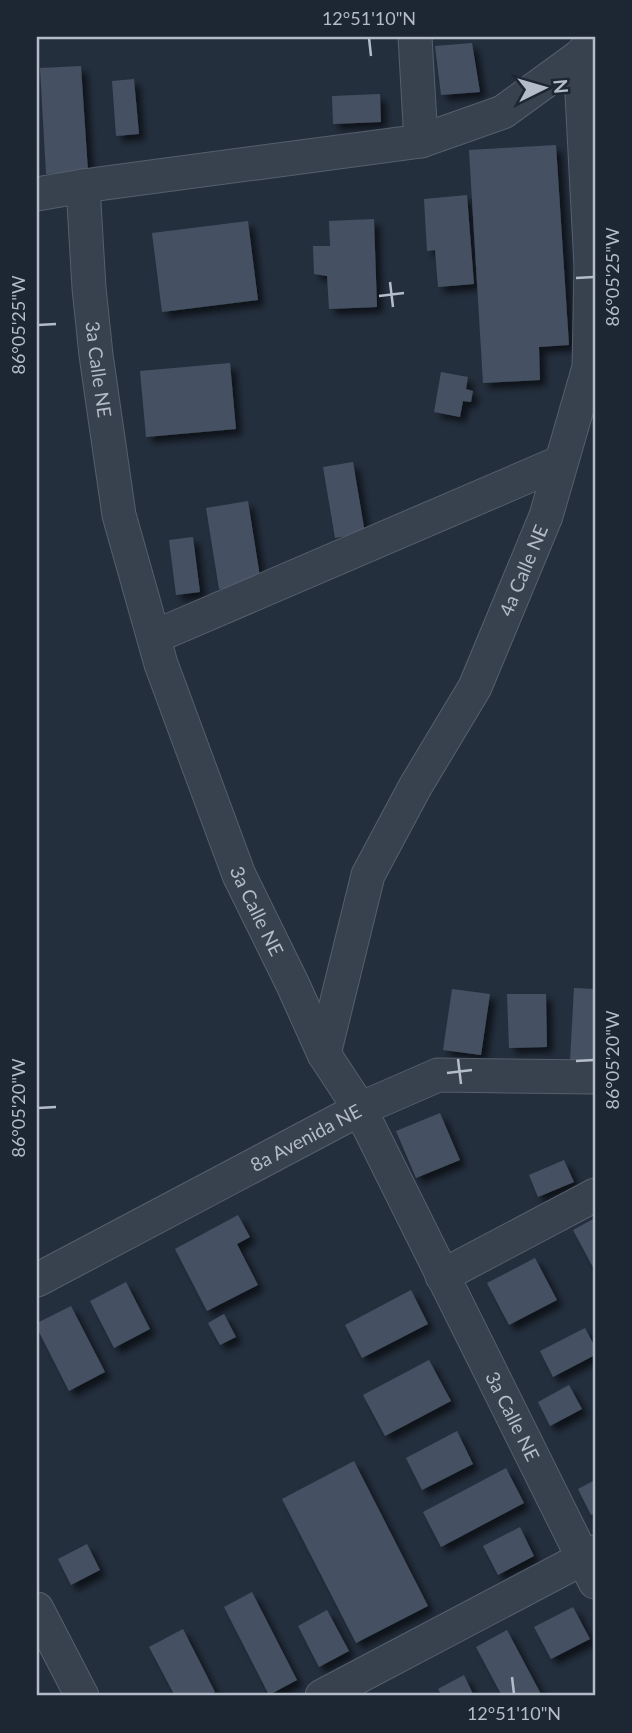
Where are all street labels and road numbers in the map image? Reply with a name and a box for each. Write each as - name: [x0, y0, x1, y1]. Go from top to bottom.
- street label: 3a Calle NE: [82, 320, 117, 419]
- street label: 4a Calle NE: [494, 521, 552, 619]
- street label: 3a Calle NE: [226, 863, 289, 959]
- street label: 8a Avenida NE: [246, 1099, 365, 1176]
- street label: 3a Calle NE: [481, 1368, 545, 1465]

